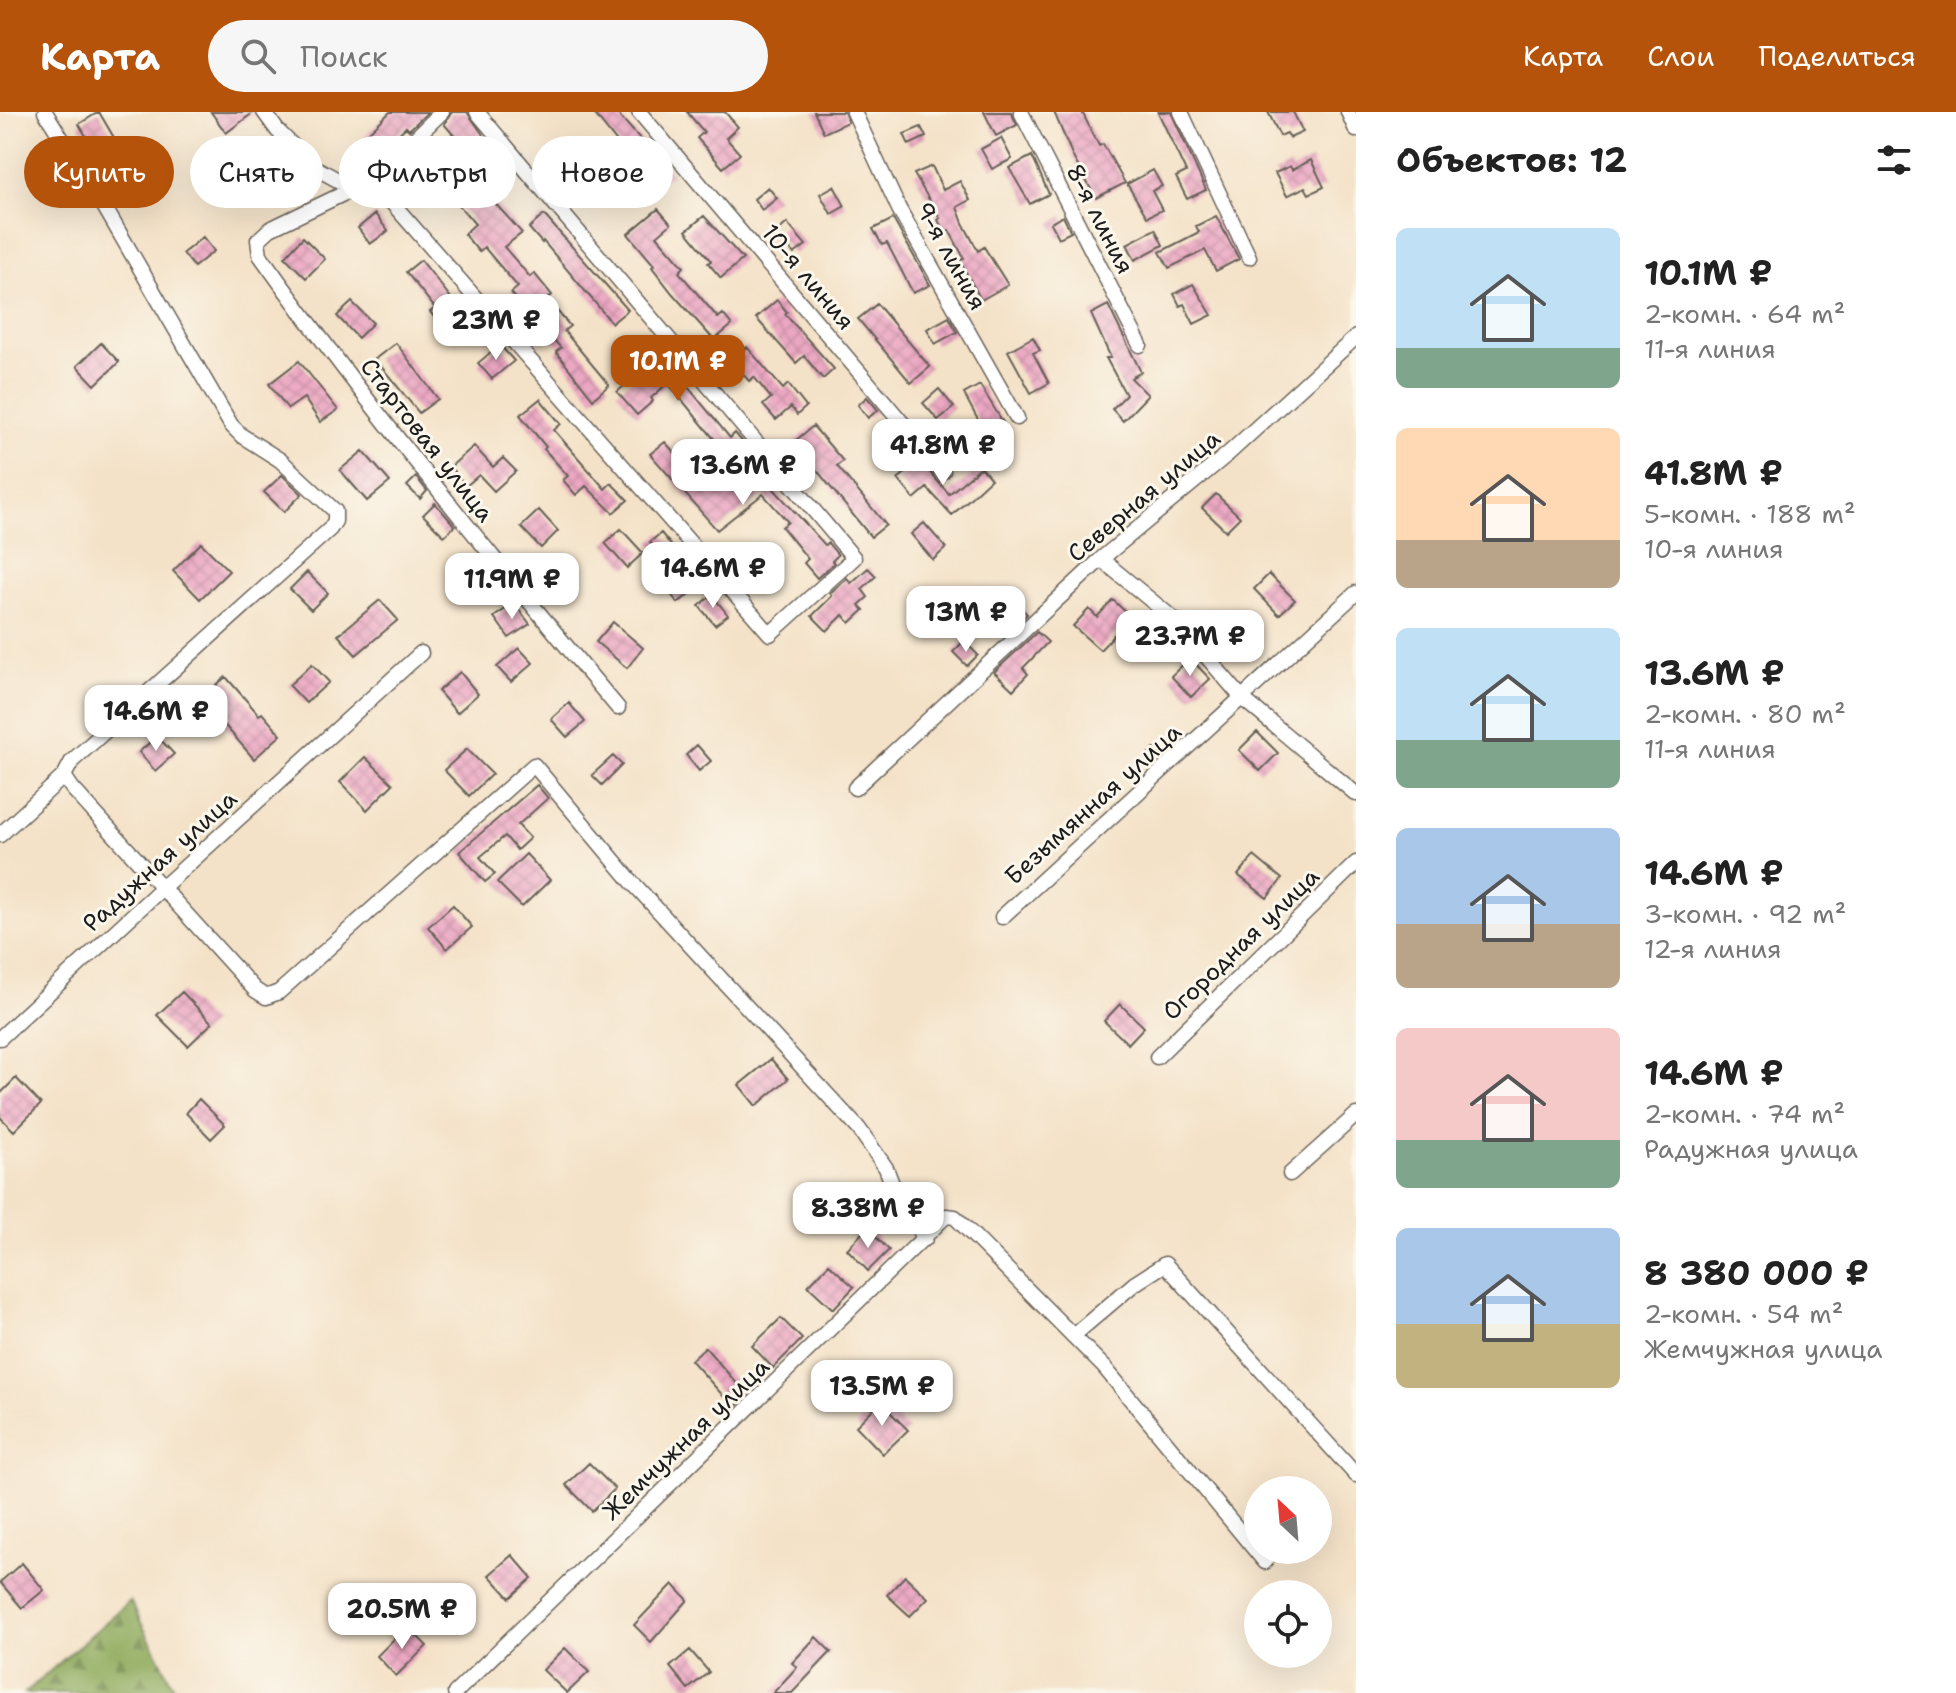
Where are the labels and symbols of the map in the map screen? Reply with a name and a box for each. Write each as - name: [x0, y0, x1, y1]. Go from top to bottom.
- street label: 8-я линия: [1059, 159, 1141, 279]
- street label: 9-я линия: [908, 196, 994, 316]
- street label: 10-я линия: [754, 217, 862, 337]
- pin: 23M ₽: [440, 294, 552, 362]
- pin: 10.1M ₽: [604, 335, 752, 403]
- street label: Стартовая улица: [353, 351, 501, 529]
- pin: 41.8M ₽: [869, 419, 1017, 487]
- street label: Северная улица: [1061, 423, 1227, 569]
- pin: 13.6M ₽: [669, 439, 817, 507]
- pin: 14.6M ₽: [639, 542, 787, 610]
- pin: 11.9M ₽: [438, 553, 586, 621]
- pin: 13M ₽: [910, 586, 1022, 654]
- pin: 23.7M ₽: [1116, 610, 1264, 678]
- pin: 14.6M ₽: [82, 685, 230, 753]
- street label: Безымянная улица: [998, 716, 1188, 892]
- street label: Радужная улица: [76, 783, 244, 939]
- street label: Огородная улица: [1156, 861, 1326, 1027]
- pin: 8.38M ₽: [794, 1182, 942, 1250]
- street label: Жемчужная улица: [596, 1351, 776, 1527]
- pin: 13.5M ₽: [808, 1360, 956, 1428]
- north arrow: [1244, 1476, 1332, 1564]
- pin: 20.5M ₽: [328, 1583, 476, 1651]

